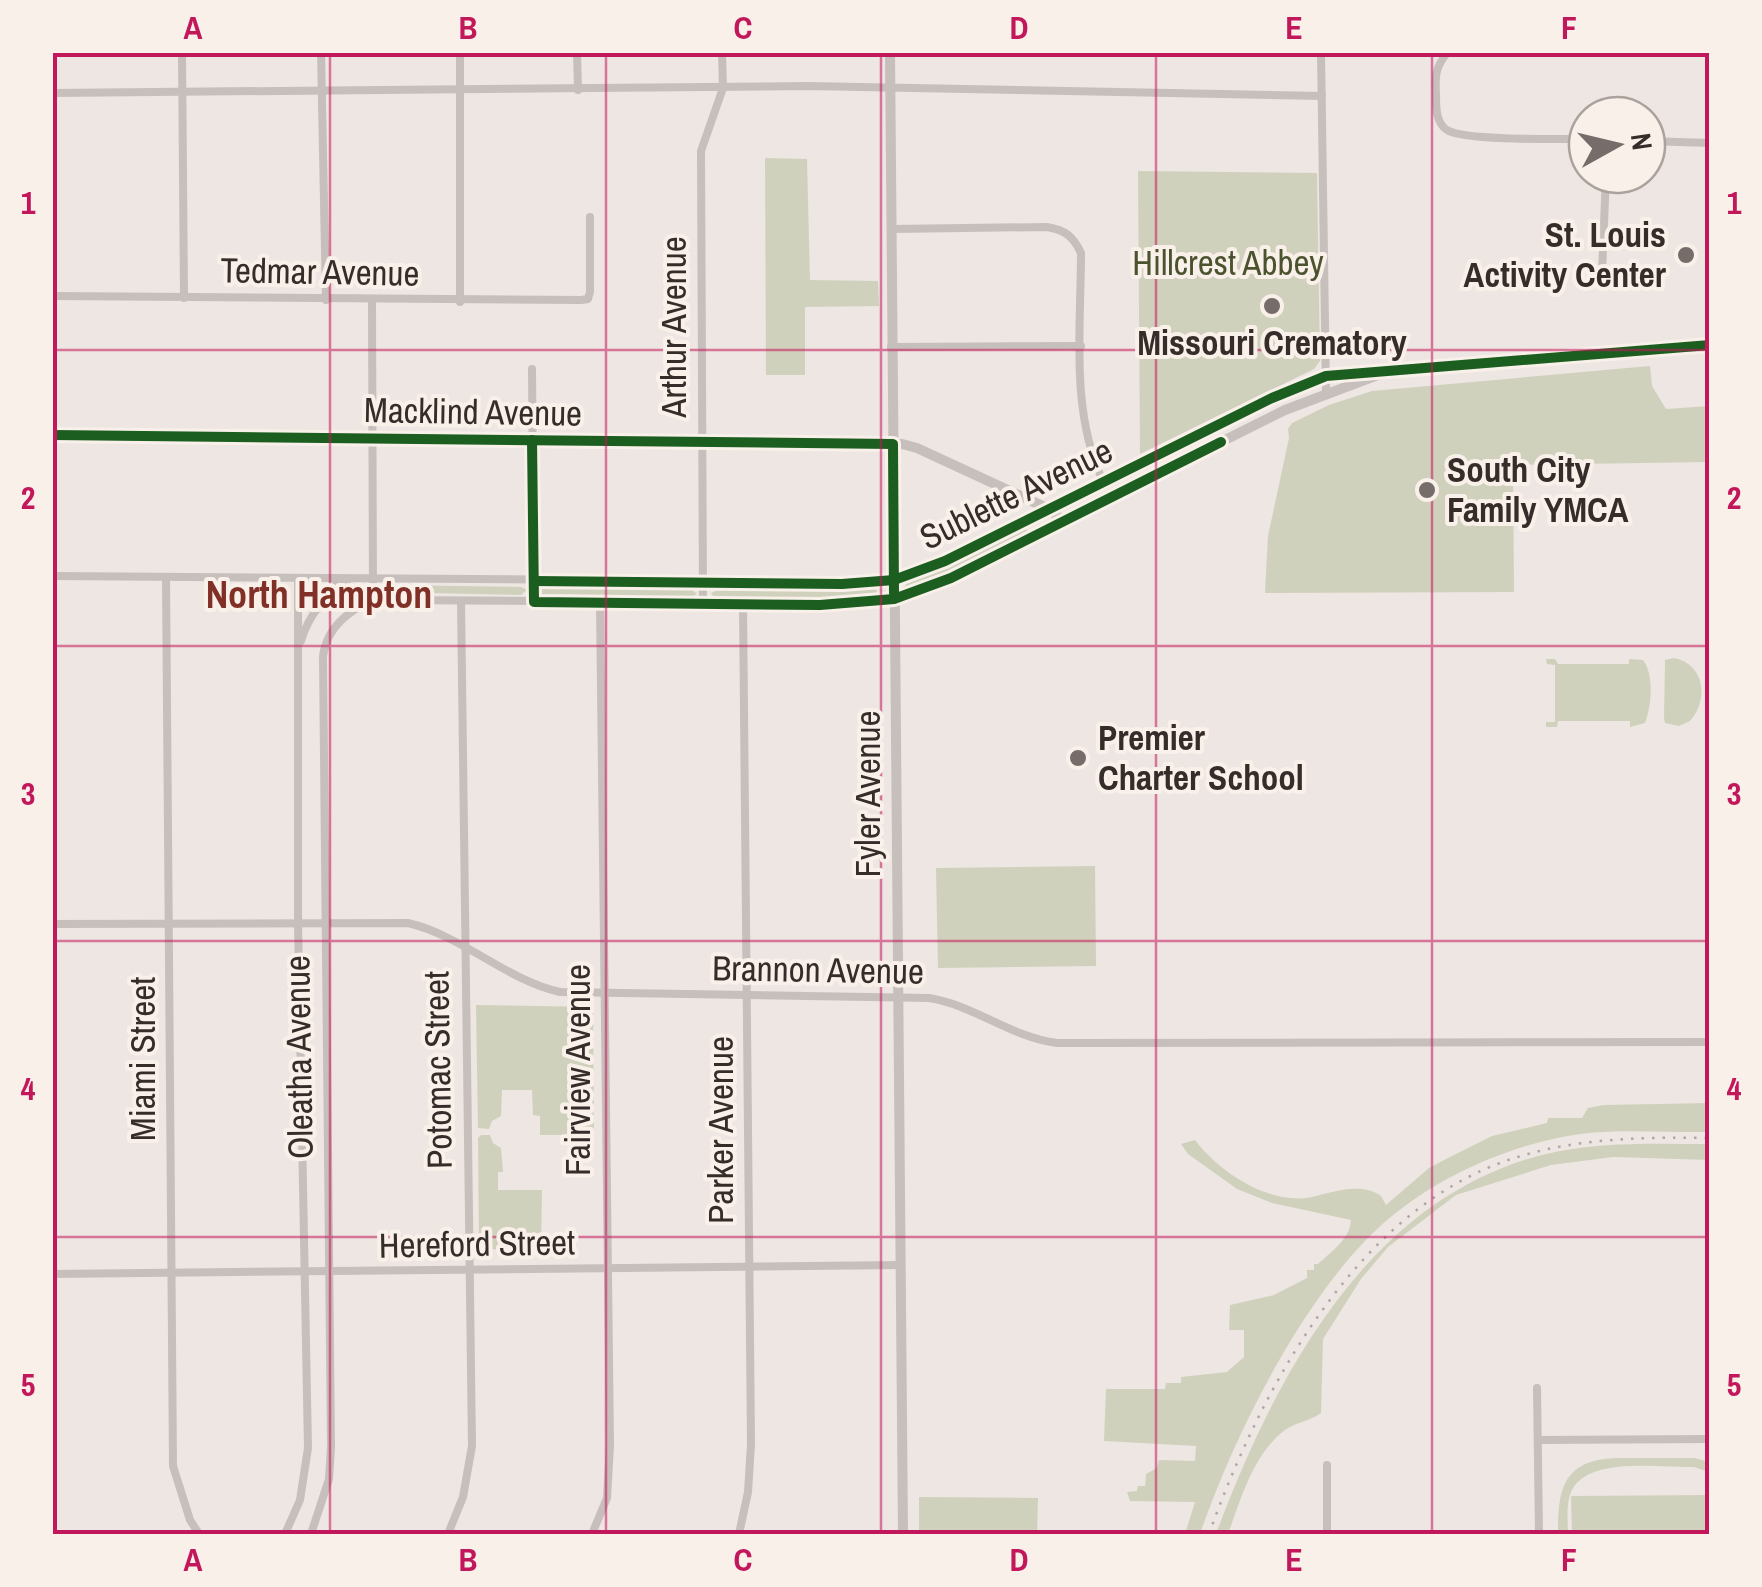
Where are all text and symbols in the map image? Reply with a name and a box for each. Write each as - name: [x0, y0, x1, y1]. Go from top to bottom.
- text: A: [184, 6, 203, 49]
- text: B: [459, 6, 477, 49]
- text: C: [734, 6, 752, 49]
- text: D: [1010, 6, 1028, 49]
- text: E: [1285, 6, 1303, 49]
- text: F: [1561, 6, 1577, 49]
- north arrow: [1567, 95, 1667, 195]
- text: N: [1622, 131, 1662, 152]
- text: 1: [21, 181, 36, 224]
- text: 1: [1727, 181, 1742, 224]
- place label: St. Louis Activity Center: [1463, 211, 1667, 298]
- street label: Arthur Avenue: [650, 236, 697, 419]
- park label: Hillcrest Abbey: [1132, 239, 1324, 286]
- marker: St. Louis Activity Center: [1675, 244, 1697, 266]
- street label: Tedmar Avenue: [220, 246, 420, 297]
- marker: Missouri Crematory: [1261, 295, 1283, 317]
- place label: Missouri Crematory: [1137, 319, 1407, 366]
- street label: Macklind Avenue: [364, 386, 582, 437]
- street label: Sublette Avenue: [912, 427, 1120, 560]
- place label: South City Family YMCA: [1447, 446, 1629, 533]
- text: 2: [21, 476, 35, 519]
- text: 2: [1727, 476, 1741, 519]
- marker: South City Family YMCA: [1416, 479, 1438, 501]
- district label: North Hampton: [206, 569, 432, 620]
- street label: Fyler Avenue: [844, 710, 891, 878]
- place label: Premier Charter School: [1098, 714, 1304, 801]
- marker: Premier Charter School: [1067, 747, 1089, 769]
- text: 3: [21, 772, 35, 815]
- text: 3: [1727, 772, 1741, 815]
- street label: Brannon Avenue: [712, 944, 924, 995]
- street label: Oleatha Avenue: [273, 955, 324, 1159]
- street label: Fairview Avenue: [554, 964, 601, 1176]
- street label: Potomac Street: [412, 971, 463, 1169]
- street label: Miami Street: [119, 977, 166, 1141]
- street label: Parker Avenue: [697, 1036, 744, 1224]
- text: 4: [21, 1067, 36, 1110]
- text: 4: [1727, 1067, 1742, 1110]
- street label: Hereford Street: [378, 1218, 576, 1269]
- text: 5: [21, 1363, 35, 1406]
- text: 5: [1727, 1363, 1741, 1406]
- text: A: [184, 1538, 203, 1581]
- text: B: [459, 1538, 477, 1581]
- text: C: [734, 1538, 752, 1581]
- text: D: [1010, 1538, 1028, 1581]
- text: E: [1285, 1538, 1303, 1581]
- text: F: [1561, 1538, 1577, 1581]

